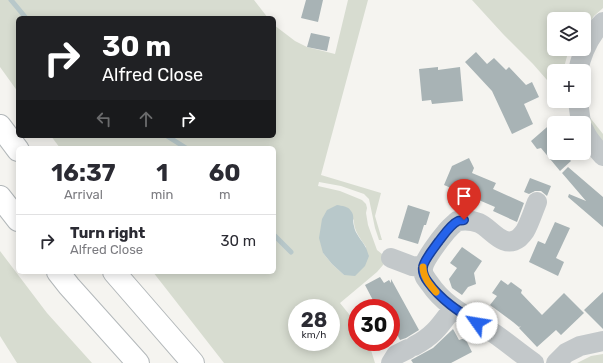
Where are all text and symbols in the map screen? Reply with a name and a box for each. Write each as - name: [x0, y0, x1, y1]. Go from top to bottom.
- map controls: [547, 12, 591, 160]
- button: layers: [547, 12, 591, 56]
- text: 30 m: [102, 30, 171, 63]
- icon: right: [36, 32, 88, 84]
- text: Alfred Close: [102, 64, 203, 86]
- button: +: [547, 64, 591, 108]
- icon: left: [93, 108, 115, 130]
- icon: ahead: [135, 108, 157, 130]
- icon: right: [177, 108, 199, 130]
- button: −: [547, 116, 591, 160]
- text: 16:37: [51, 159, 115, 187]
- text: 1: [156, 159, 168, 187]
- text: 60: [209, 159, 241, 187]
- pin: [447, 179, 481, 220]
- icon: arrive: [453, 185, 475, 207]
- text: Arrival: [64, 187, 103, 202]
- text: min: [151, 187, 173, 202]
- text: m: [219, 187, 230, 202]
- text: Turn right: [70, 224, 145, 242]
- icon: right: [36, 230, 58, 252]
- text: 30 m: [220, 232, 256, 250]
- text: Alfred Close: [70, 242, 143, 257]
- speed limit sign: 30: [348, 299, 400, 351]
- position arrow: [456, 302, 498, 344]
- text: 28: [301, 308, 327, 332]
- text: km/h: [302, 329, 326, 341]

